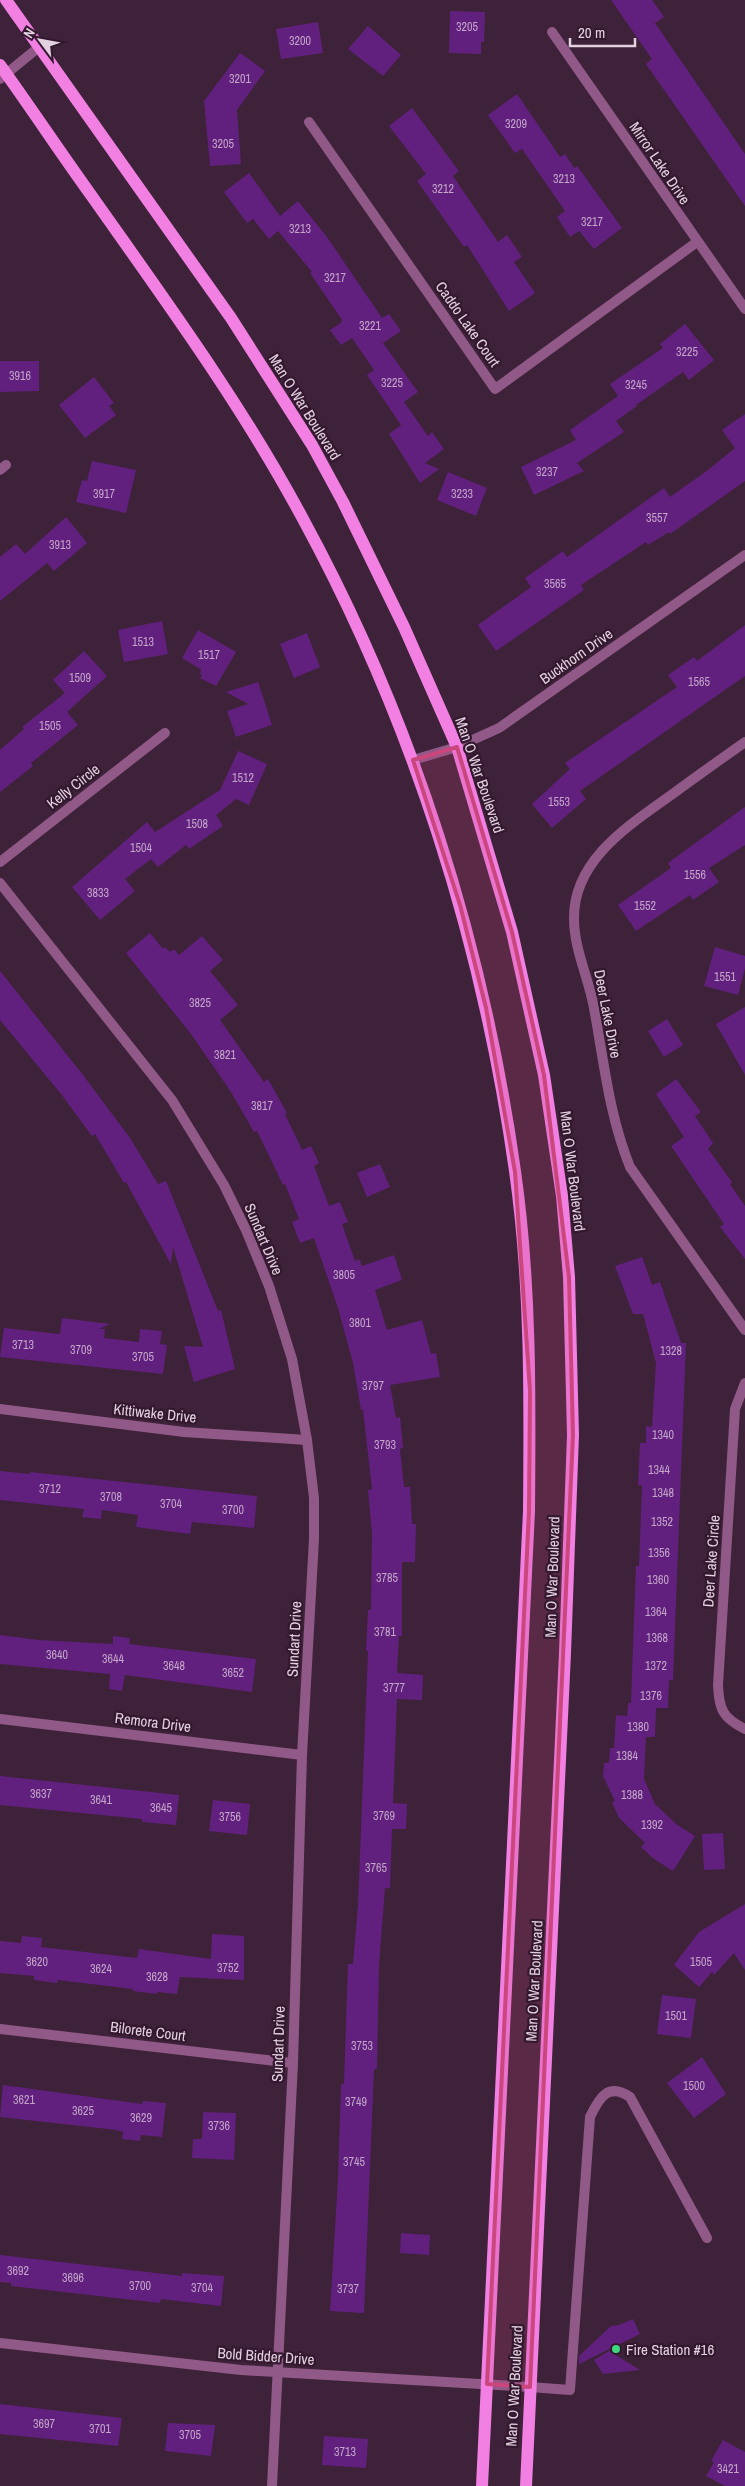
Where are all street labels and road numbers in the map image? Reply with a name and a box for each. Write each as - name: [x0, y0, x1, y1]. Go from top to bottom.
- street label: Mirror Lake Drive: [625, 117, 696, 209]
- street label: Caddo Lake Court: [431, 277, 506, 371]
- street label: Man O War Boulevard: [264, 350, 346, 464]
- street label: Buckhorn Drive: [535, 623, 617, 689]
- street label: Man O War Boulevard: [450, 714, 510, 836]
- street label: Kelly Circle: [42, 758, 104, 813]
- street label: Deer Lake Drive: [589, 968, 627, 1060]
- street label: Man O War Boulevard: [555, 1110, 591, 1232]
- street label: Sundart Drive: [240, 1200, 289, 1278]
- street label: Kittiwake Drive: [112, 1398, 198, 1428]
- street label: Deer Lake Circle: [697, 1514, 725, 1608]
- street label: Man O War Boulevard: [539, 1516, 565, 1638]
- street label: Sundart Drive: [282, 1600, 306, 1677]
- street label: Remora Drive: [114, 1707, 192, 1737]
- street label: Man O War Boulevard: [520, 1920, 548, 2042]
- street label: Sundart Drive: [266, 2006, 290, 2082]
- street label: Bilorete Court: [109, 2016, 188, 2046]
- street label: Man O War Boulevard: [500, 2325, 528, 2447]
- street label: Bold Bidder Drive: [217, 2342, 315, 2370]

